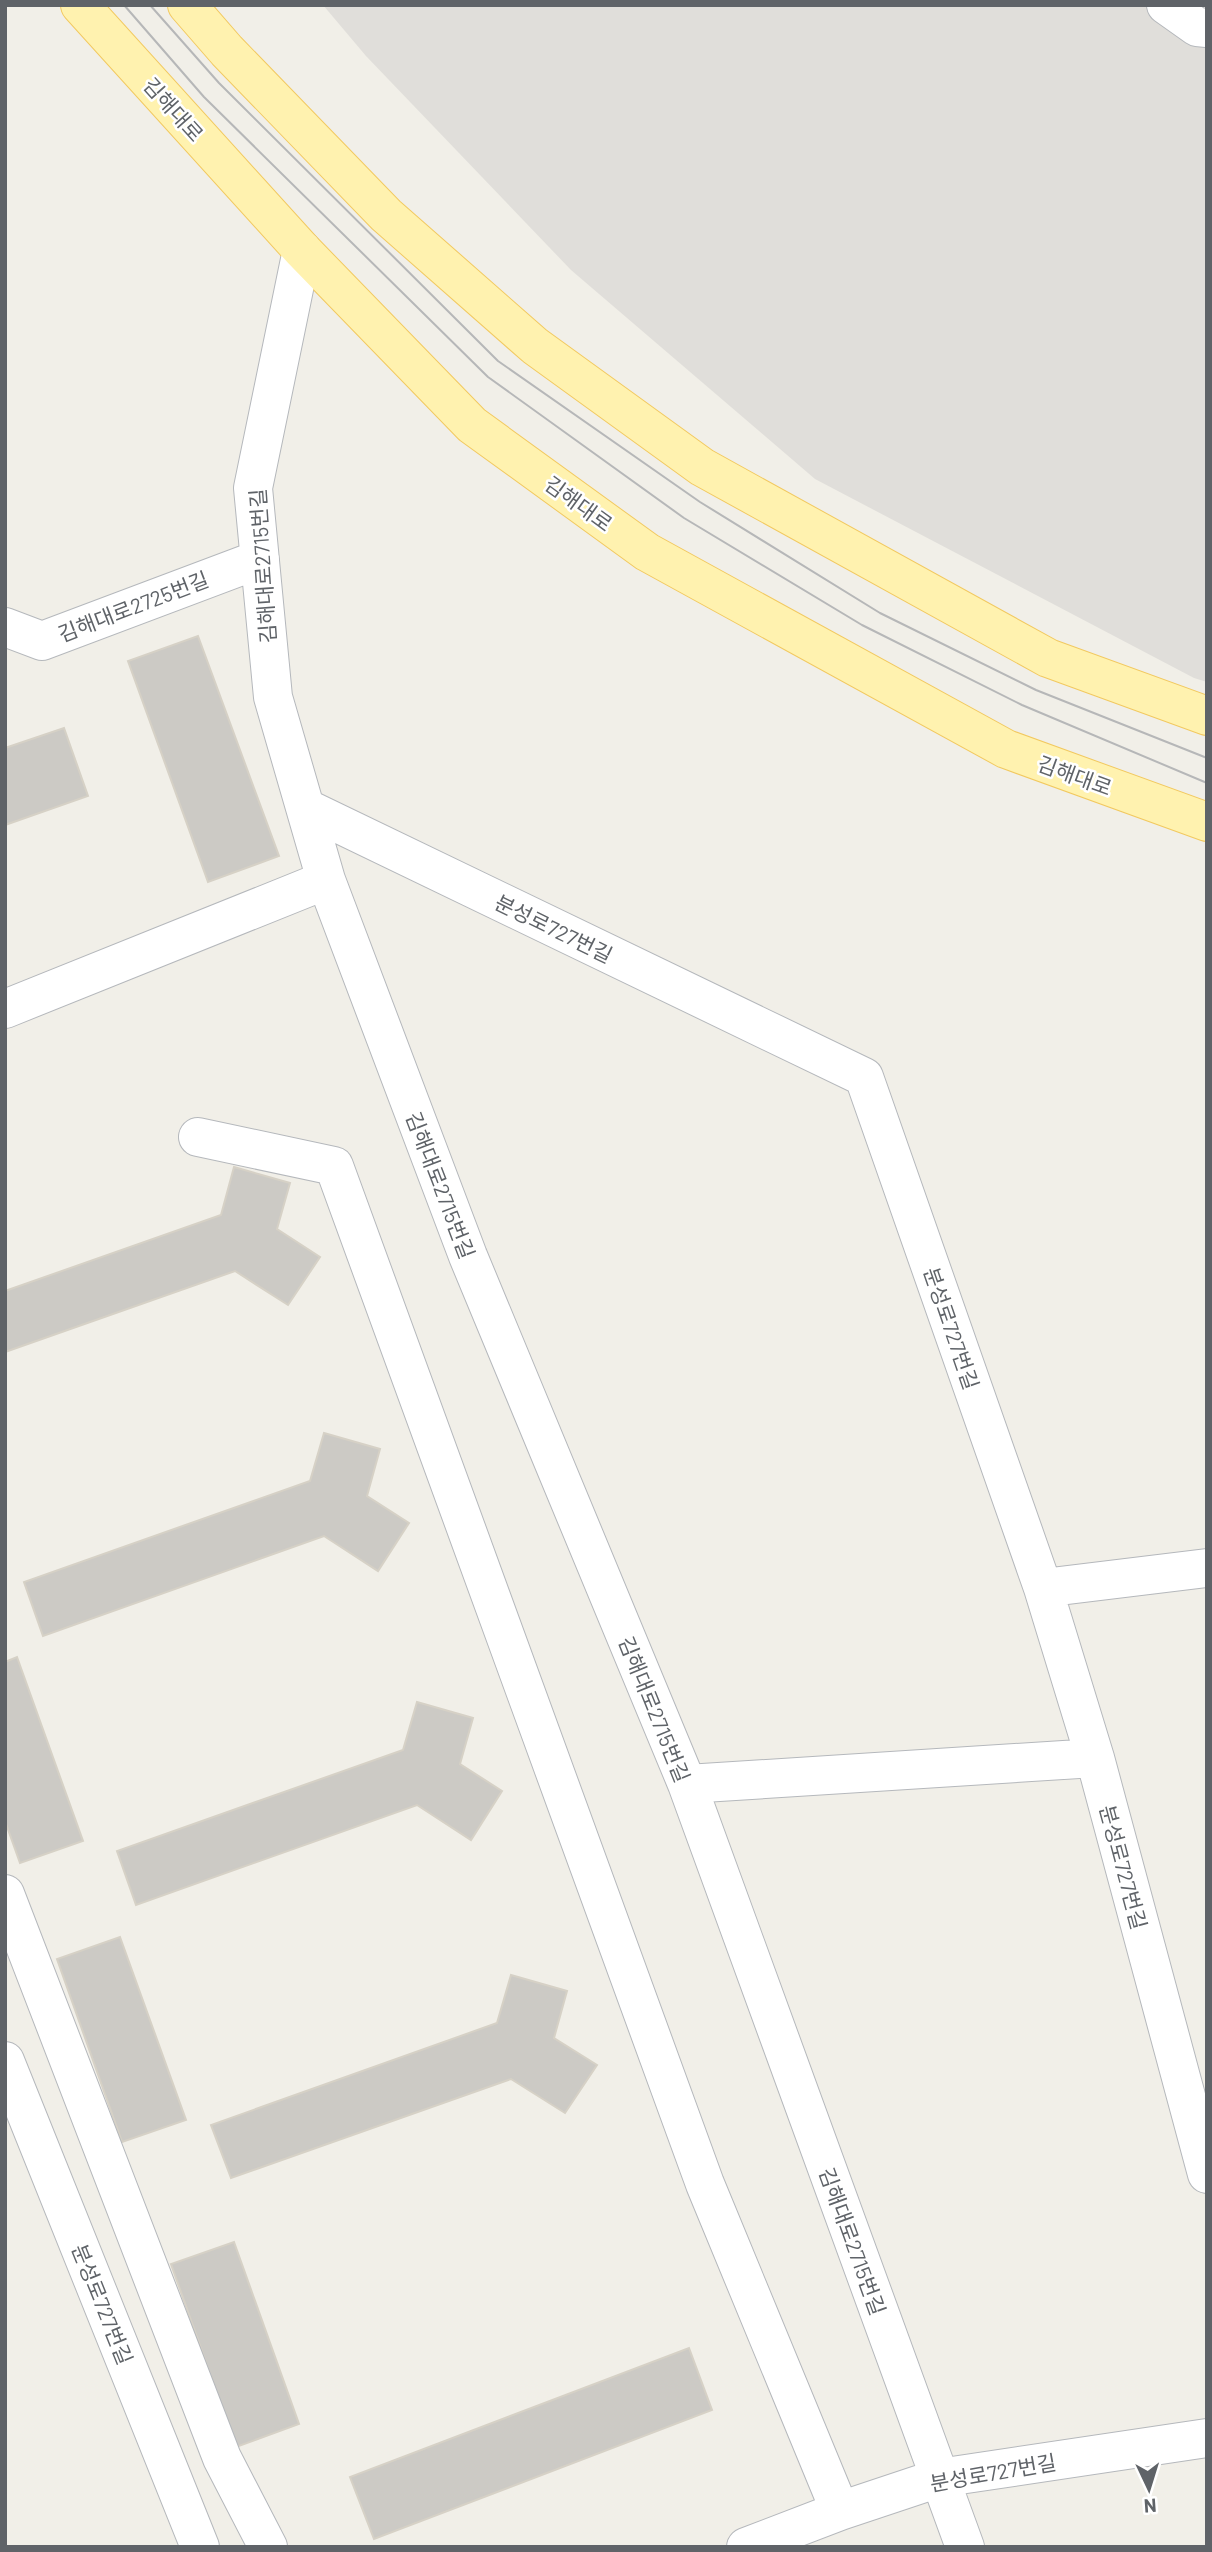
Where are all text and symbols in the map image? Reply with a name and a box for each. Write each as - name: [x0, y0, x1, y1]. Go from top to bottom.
- street label: 김해대로: [139, 72, 209, 146]
- street label: 김해대로: [540, 470, 618, 536]
- street label: 김해대로2715번길: [244, 488, 280, 644]
- street label: 김해대로2725번길: [54, 566, 212, 646]
- street label: 김해대로: [1034, 750, 1116, 800]
- street label: 분성로727번길: [491, 889, 617, 967]
- street label: 김해대로2715번길: [401, 1108, 481, 1262]
- street label: 분성로727번길: [919, 1264, 985, 1392]
- street label: 김해대로2715번길: [614, 1632, 696, 1786]
- street label: 분성로727번길: [1095, 1802, 1153, 1932]
- street label: 김해대로2715번길: [815, 2164, 891, 2318]
- street label: 분성로727번길: [67, 2240, 139, 2368]
- street label: 분성로727번길: [928, 2449, 1058, 2495]
- north arrow: [1114, 2454, 1184, 2524]
- text: N: [1143, 2495, 1157, 2518]

